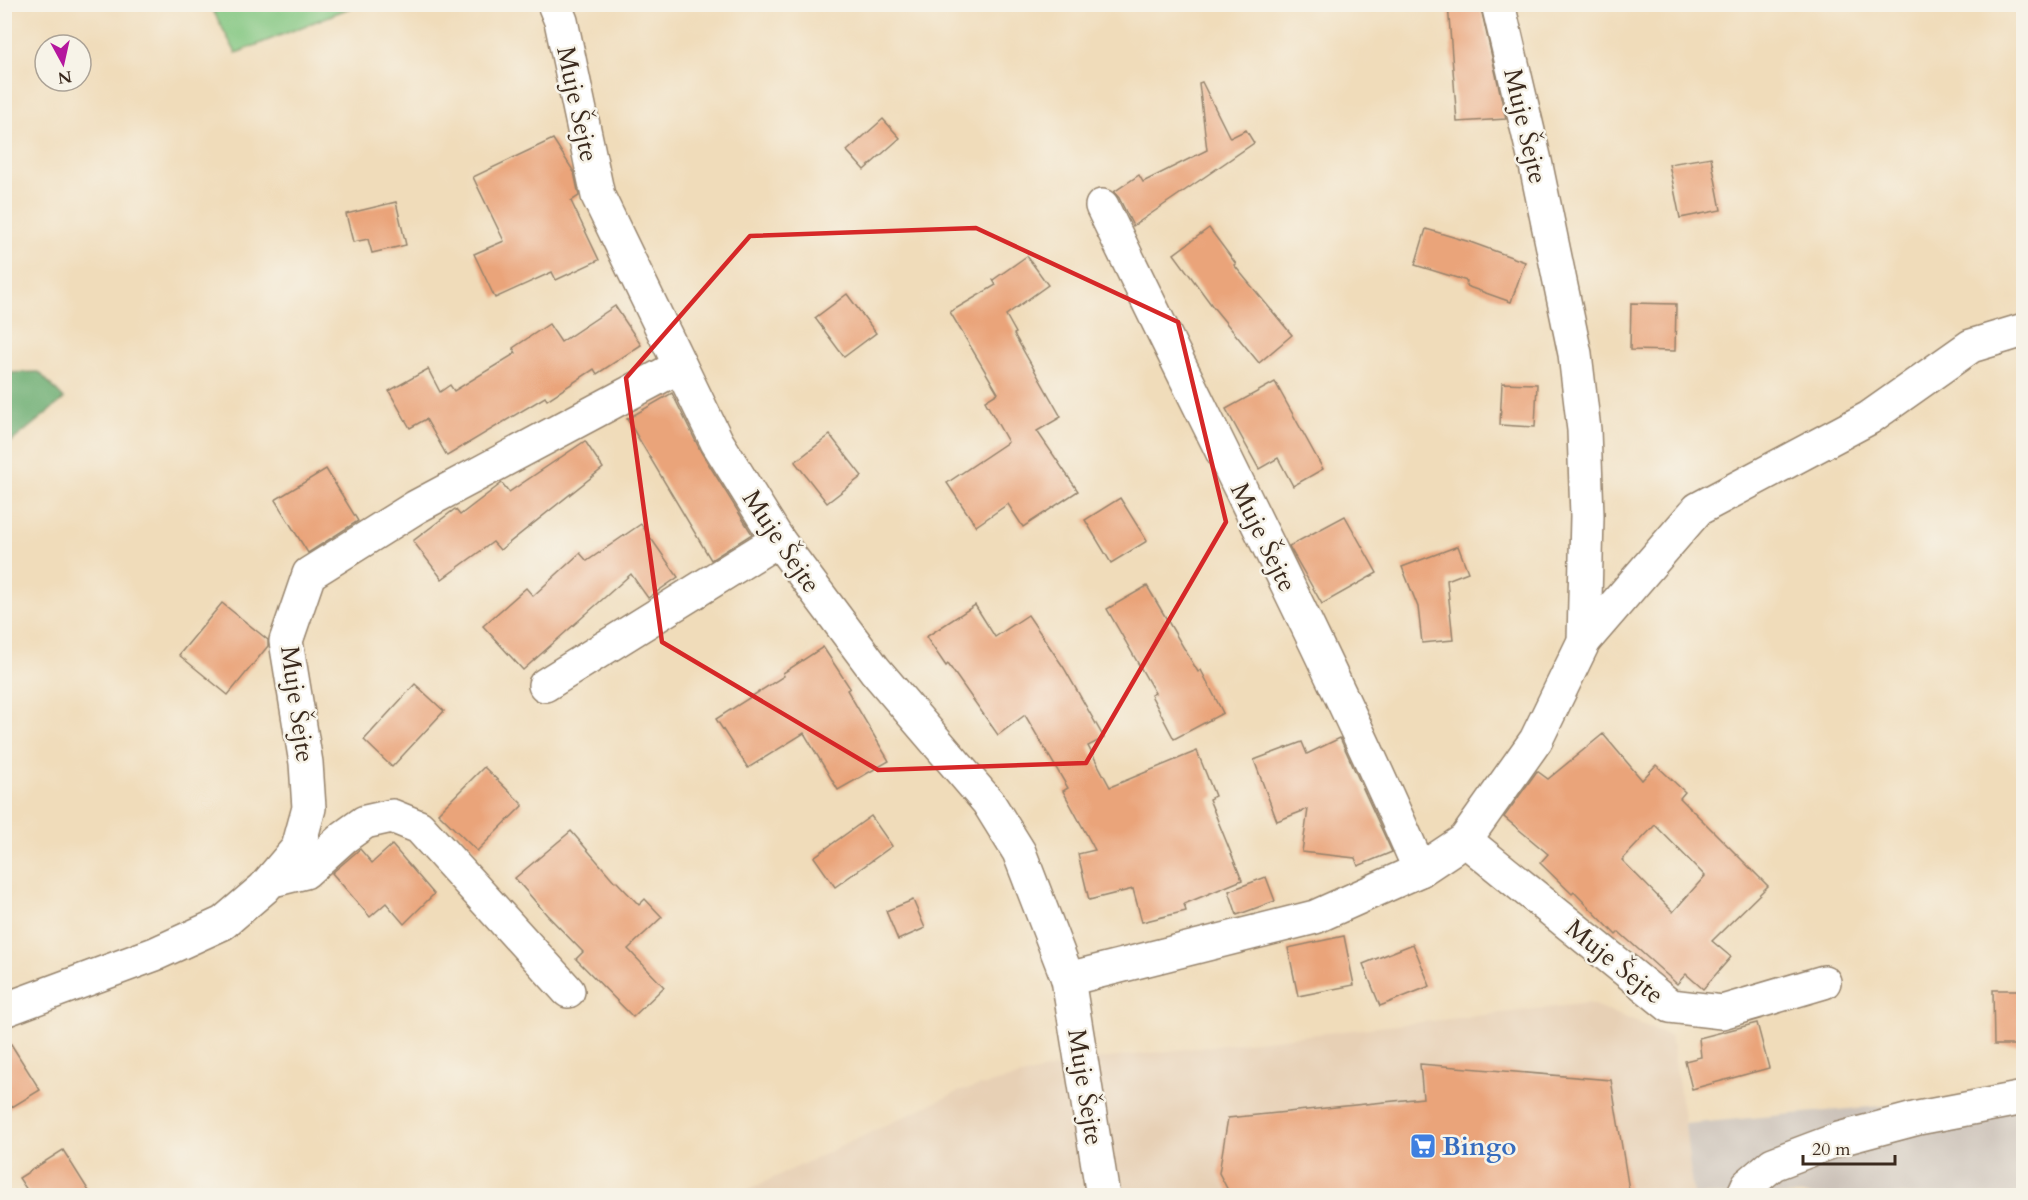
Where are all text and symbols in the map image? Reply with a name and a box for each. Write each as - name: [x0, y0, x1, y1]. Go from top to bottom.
- north arrow: [33, 33, 93, 93]
- street label: Muje Šejte: [548, 43, 607, 165]
- text: N: [56, 65, 73, 89]
- street label: Muje Šejte: [1495, 65, 1556, 187]
- street label: Muje Šejte: [1222, 477, 1305, 597]
- street label: Muje Šejte: [734, 483, 829, 600]
- street label: Muje Šejte: [272, 644, 323, 764]
- street label: Muje Šejte: [1558, 911, 1671, 1012]
- street label: Muje Šejte: [1059, 1027, 1112, 1148]
- scale bar: [1803, 1128, 1894, 1166]
- place label: Bingo: [1442, 1129, 1517, 1164]
- supermarket icon: Bingo: [1408, 1131, 1438, 1161]
- text: 20 m: [1812, 1137, 1851, 1162]

